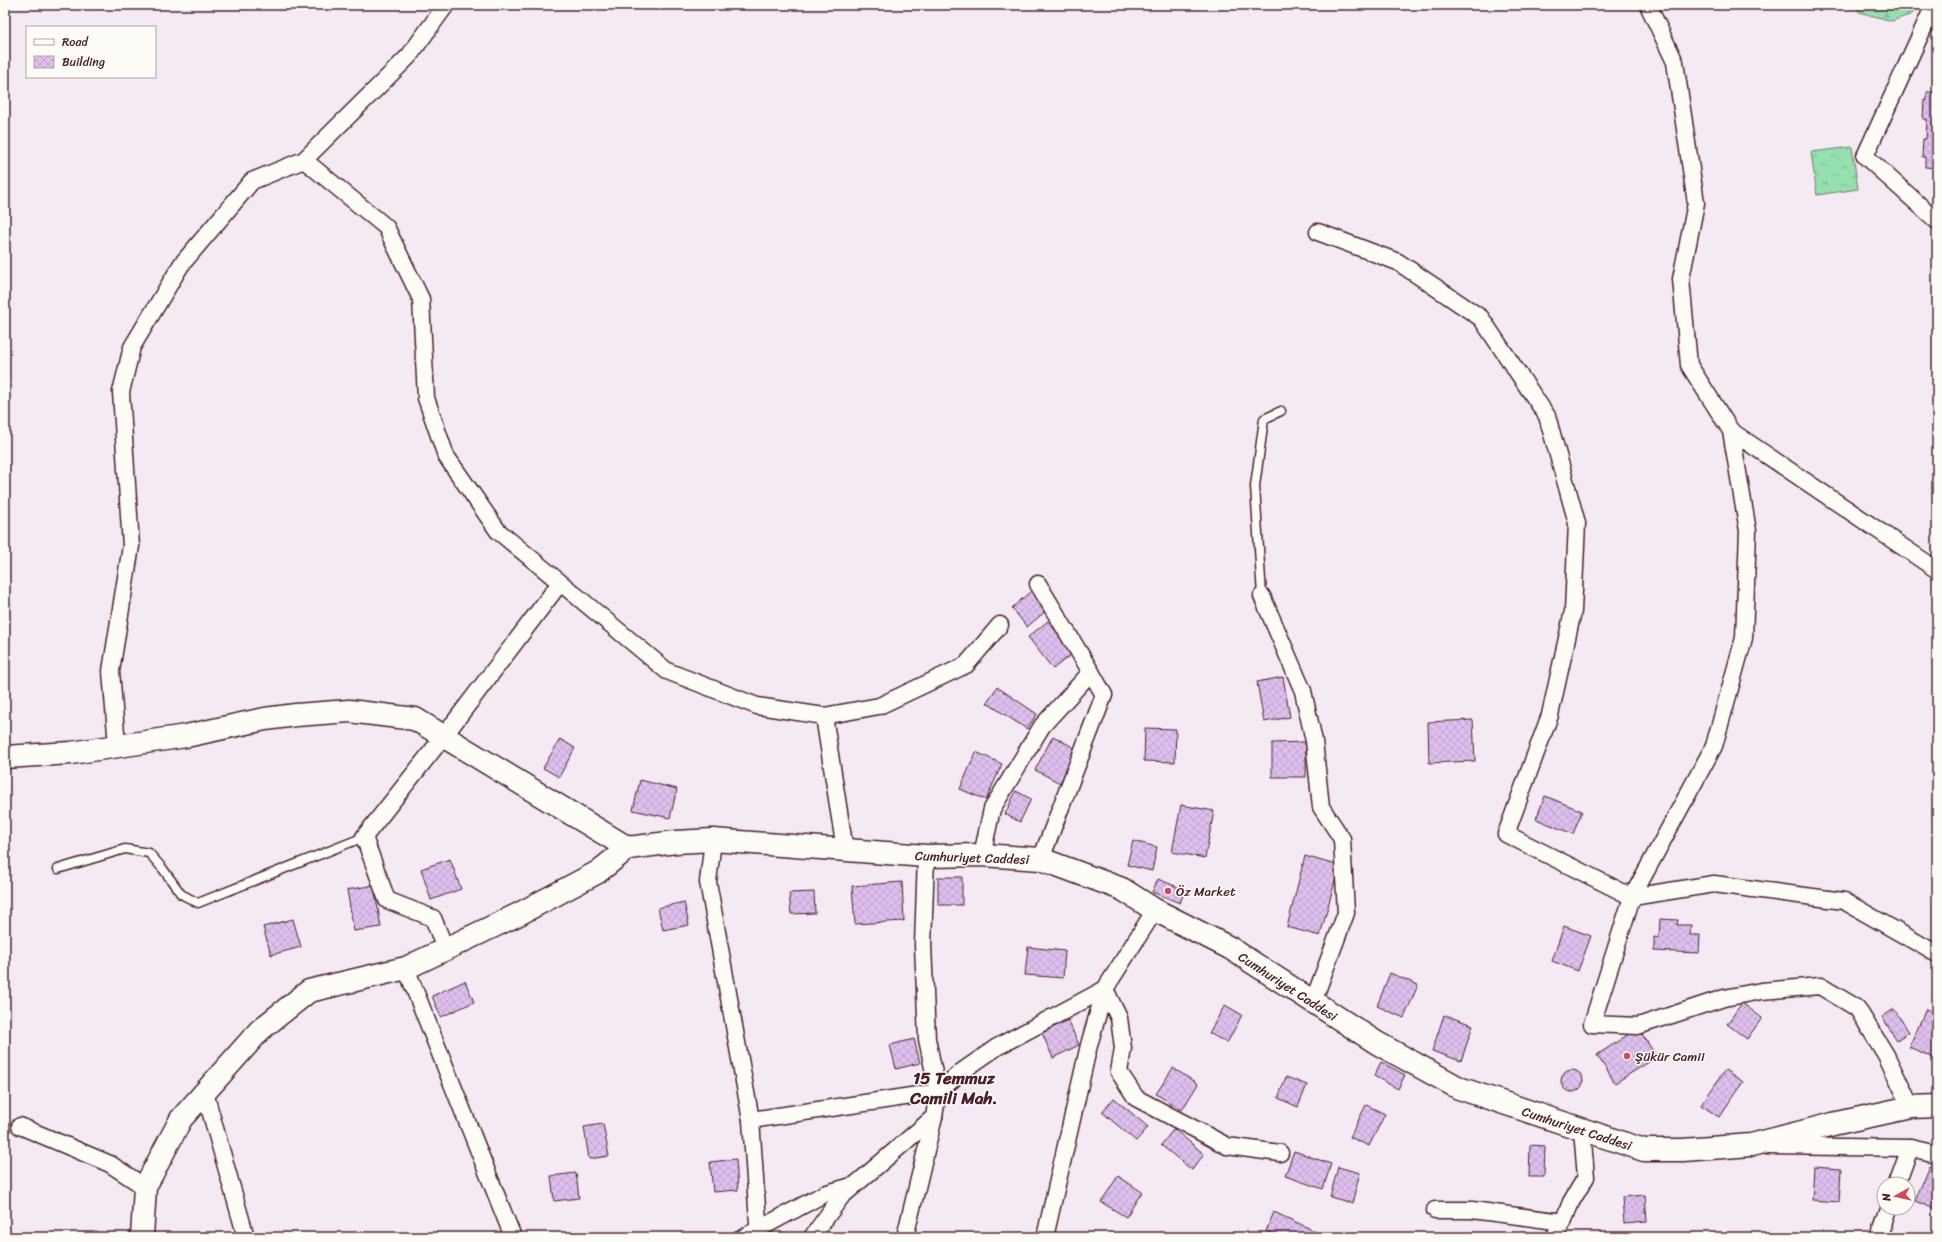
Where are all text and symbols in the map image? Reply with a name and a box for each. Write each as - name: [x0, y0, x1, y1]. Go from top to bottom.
- legend: [26, 26, 156, 78]
- text: Road: [62, 31, 89, 53]
- text: Building: [62, 51, 105, 73]
- street label: Cumhuriyet Caddesi: [914, 844, 1030, 871]
- place label: Öz Market: [1176, 880, 1236, 903]
- marker: Öz Market: [1163, 886, 1173, 896]
- street label: Cumhuriyet Caddesi: [1233, 946, 1342, 1027]
- place label: Şükür Camii: [1635, 1045, 1705, 1068]
- marker: Şükür Camii: [1622, 1051, 1632, 1061]
- district label: 15 Temmuz Camili Mah.: [909, 1063, 998, 1113]
- street label: Cumhuriyet Caddesi: [1519, 1100, 1635, 1157]
- north arrow: [1876, 1176, 1916, 1216]
- text: N: [1877, 1192, 1897, 1203]

